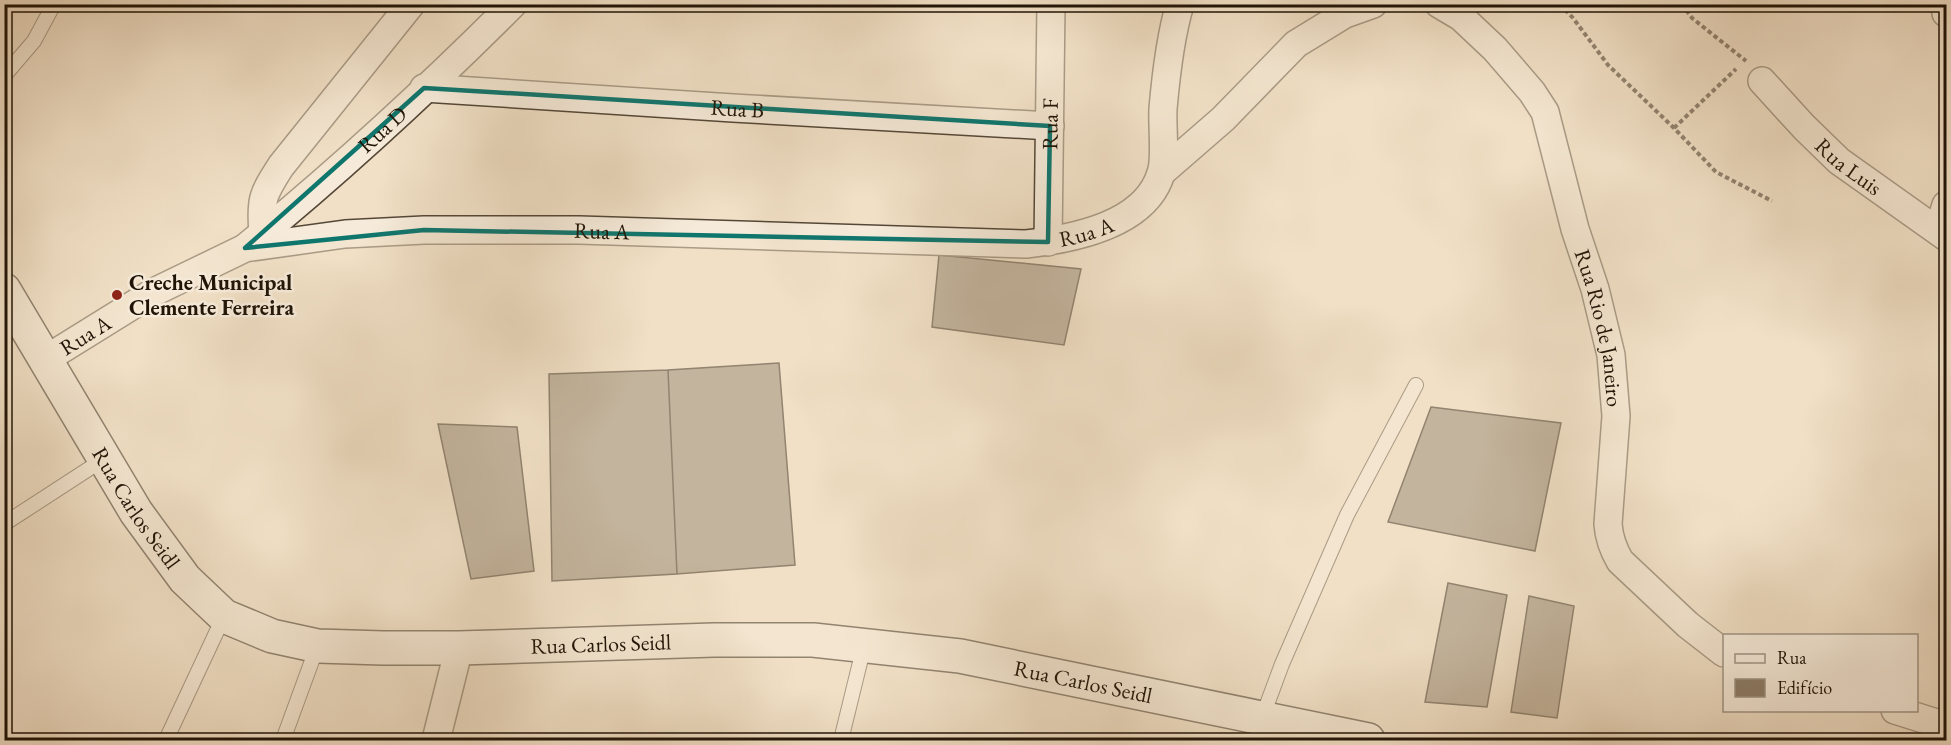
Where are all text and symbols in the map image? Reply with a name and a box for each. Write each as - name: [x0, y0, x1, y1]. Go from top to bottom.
- street label: Rua B: [710, 93, 765, 125]
- street label: Rua F: [1035, 98, 1065, 150]
- street label: Rua D: [352, 100, 413, 160]
- street label: Rua Luis: [1809, 132, 1888, 202]
- street label: Rua A: [1056, 210, 1119, 254]
- street label: Rua A: [573, 216, 631, 247]
- street label: Rua Rio de Janeiro: [1568, 245, 1629, 408]
- place label: Creche Municipal Clemente Ferreira: [129, 268, 295, 322]
- marker: Creche Municipal Clemente Ferreira: [110, 288, 124, 302]
- street label: Rua A: [54, 308, 117, 362]
- street label: Rua Carlos Seidl: [86, 442, 187, 575]
- street label: Rua Carlos Seidl: [530, 627, 672, 661]
- legend: [1723, 634, 1918, 712]
- text: Rua: [1777, 646, 1807, 669]
- street label: Rua Carlos Seidl: [1011, 653, 1155, 710]
- text: Edifício: [1777, 676, 1832, 699]

